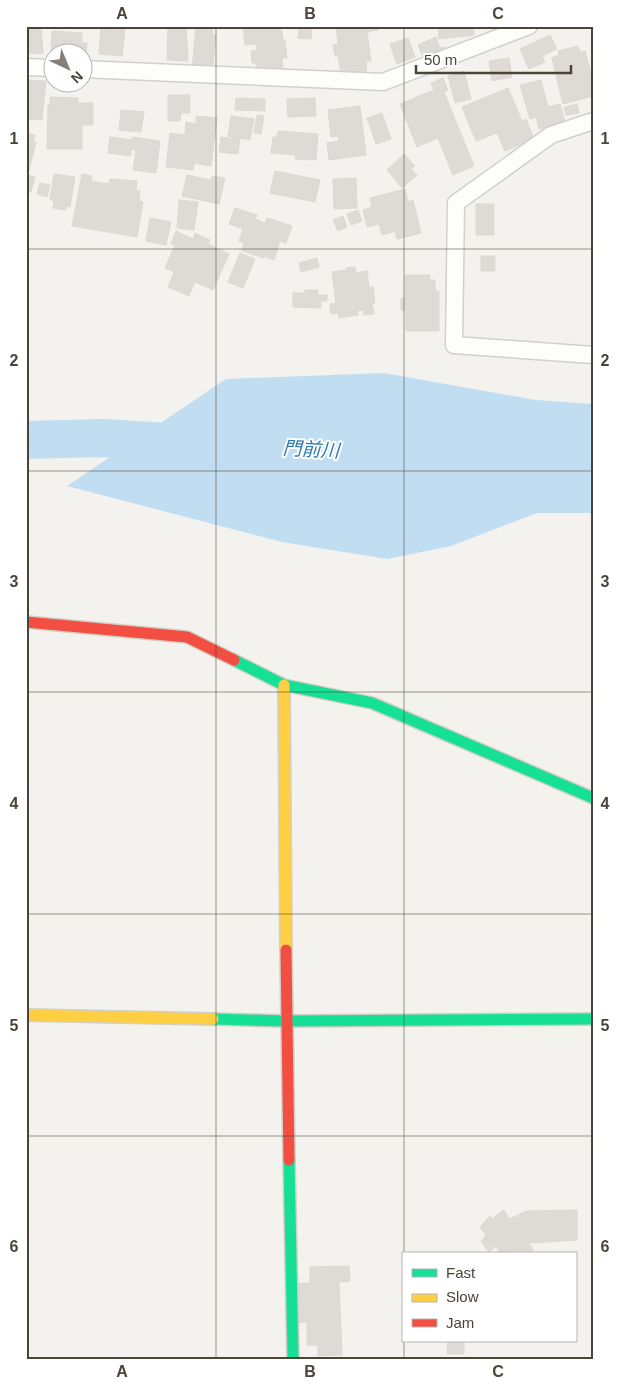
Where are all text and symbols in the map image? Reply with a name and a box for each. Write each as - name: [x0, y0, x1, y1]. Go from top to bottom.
- text: A: [116, 5, 128, 22]
- text: B: [304, 5, 316, 22]
- text: C: [492, 5, 504, 22]
- north arrow: [42, 42, 92, 92]
- scale bar: [416, 42, 572, 74]
- text: 50 m: [424, 51, 457, 68]
- text: N: [68, 68, 86, 87]
- text: 1: [10, 130, 19, 147]
- text: 1: [601, 130, 610, 147]
- text: 2: [10, 352, 19, 369]
- text: 2: [601, 352, 610, 369]
- water label: 門前川: [282, 438, 342, 462]
- text: 3: [10, 573, 19, 590]
- text: 3: [601, 573, 610, 590]
- text: 4: [10, 795, 19, 812]
- text: 4: [601, 795, 610, 812]
- text: 5: [10, 1017, 19, 1034]
- text: 5: [601, 1017, 610, 1034]
- text: 6: [10, 1238, 19, 1255]
- text: 6: [601, 1238, 610, 1255]
- legend: [402, 1252, 576, 1342]
- text: Fast: [446, 1264, 476, 1281]
- text: Slow: [446, 1288, 479, 1305]
- text: Jam: [446, 1314, 474, 1331]
- text: A: [116, 1363, 128, 1380]
- text: B: [304, 1363, 316, 1380]
- text: C: [492, 1363, 504, 1380]

